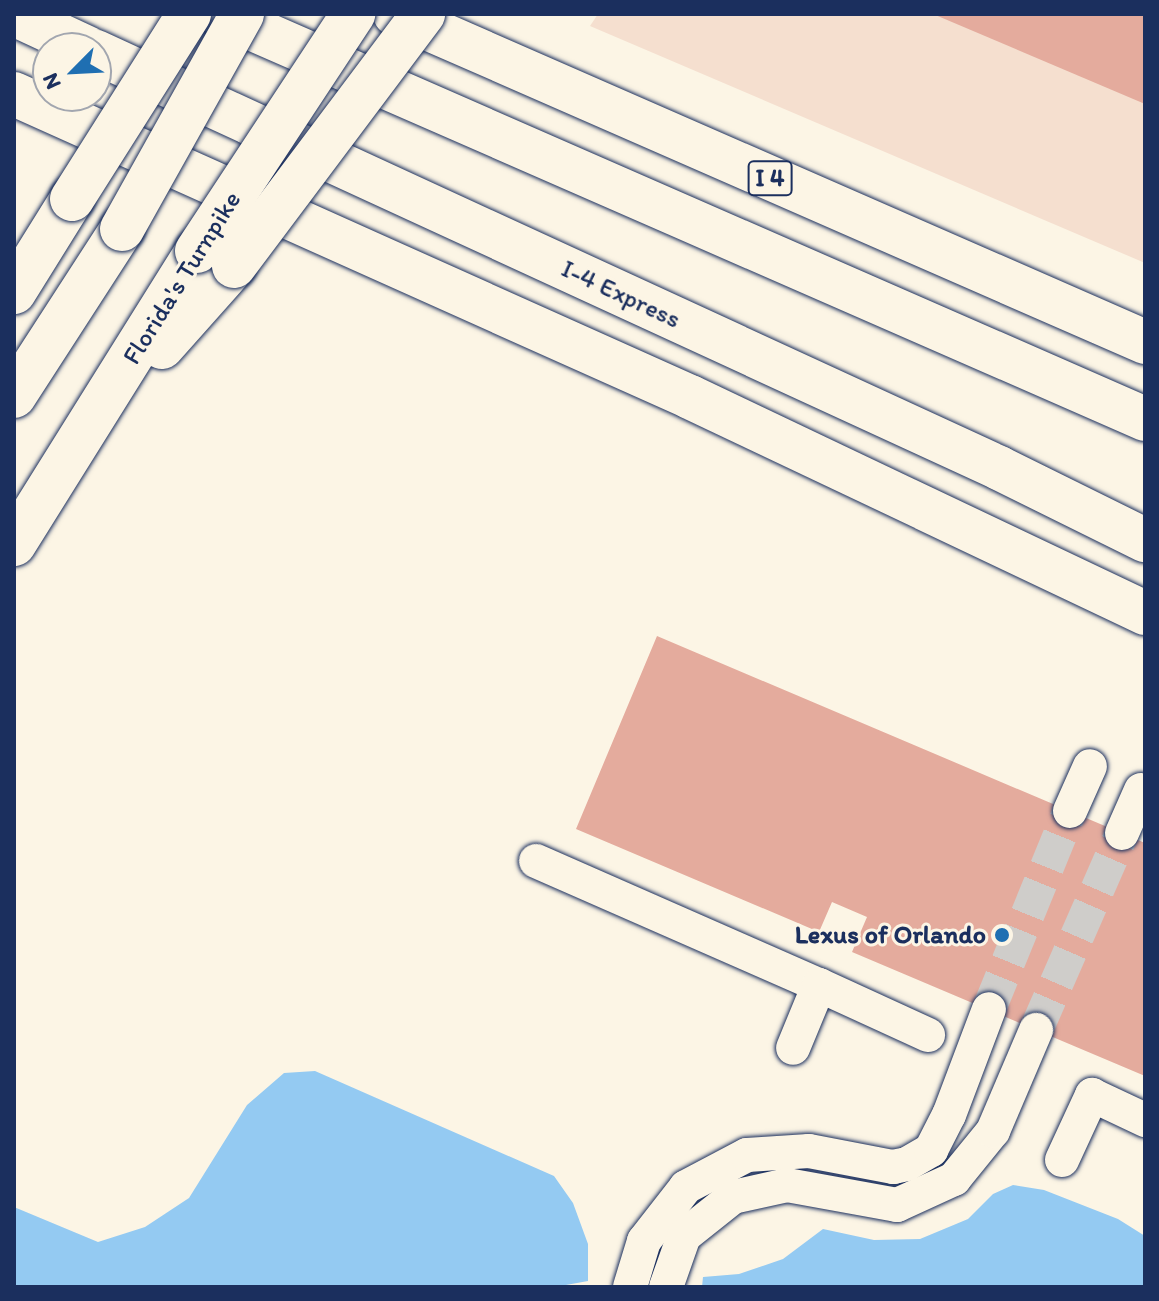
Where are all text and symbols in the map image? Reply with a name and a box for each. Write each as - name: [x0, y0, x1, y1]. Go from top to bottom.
- north arrow: [32, 32, 112, 112]
- text: N: [36, 69, 67, 93]
- road number: I 4: [746, 158, 794, 198]
- street label: Florida's Turnpike: [116, 186, 248, 370]
- street label: I-4 Express: [557, 253, 685, 335]
- place label: Lexus of Orlando: [795, 919, 986, 951]
- marker: Lexus of Orlando: [993, 926, 1011, 944]

